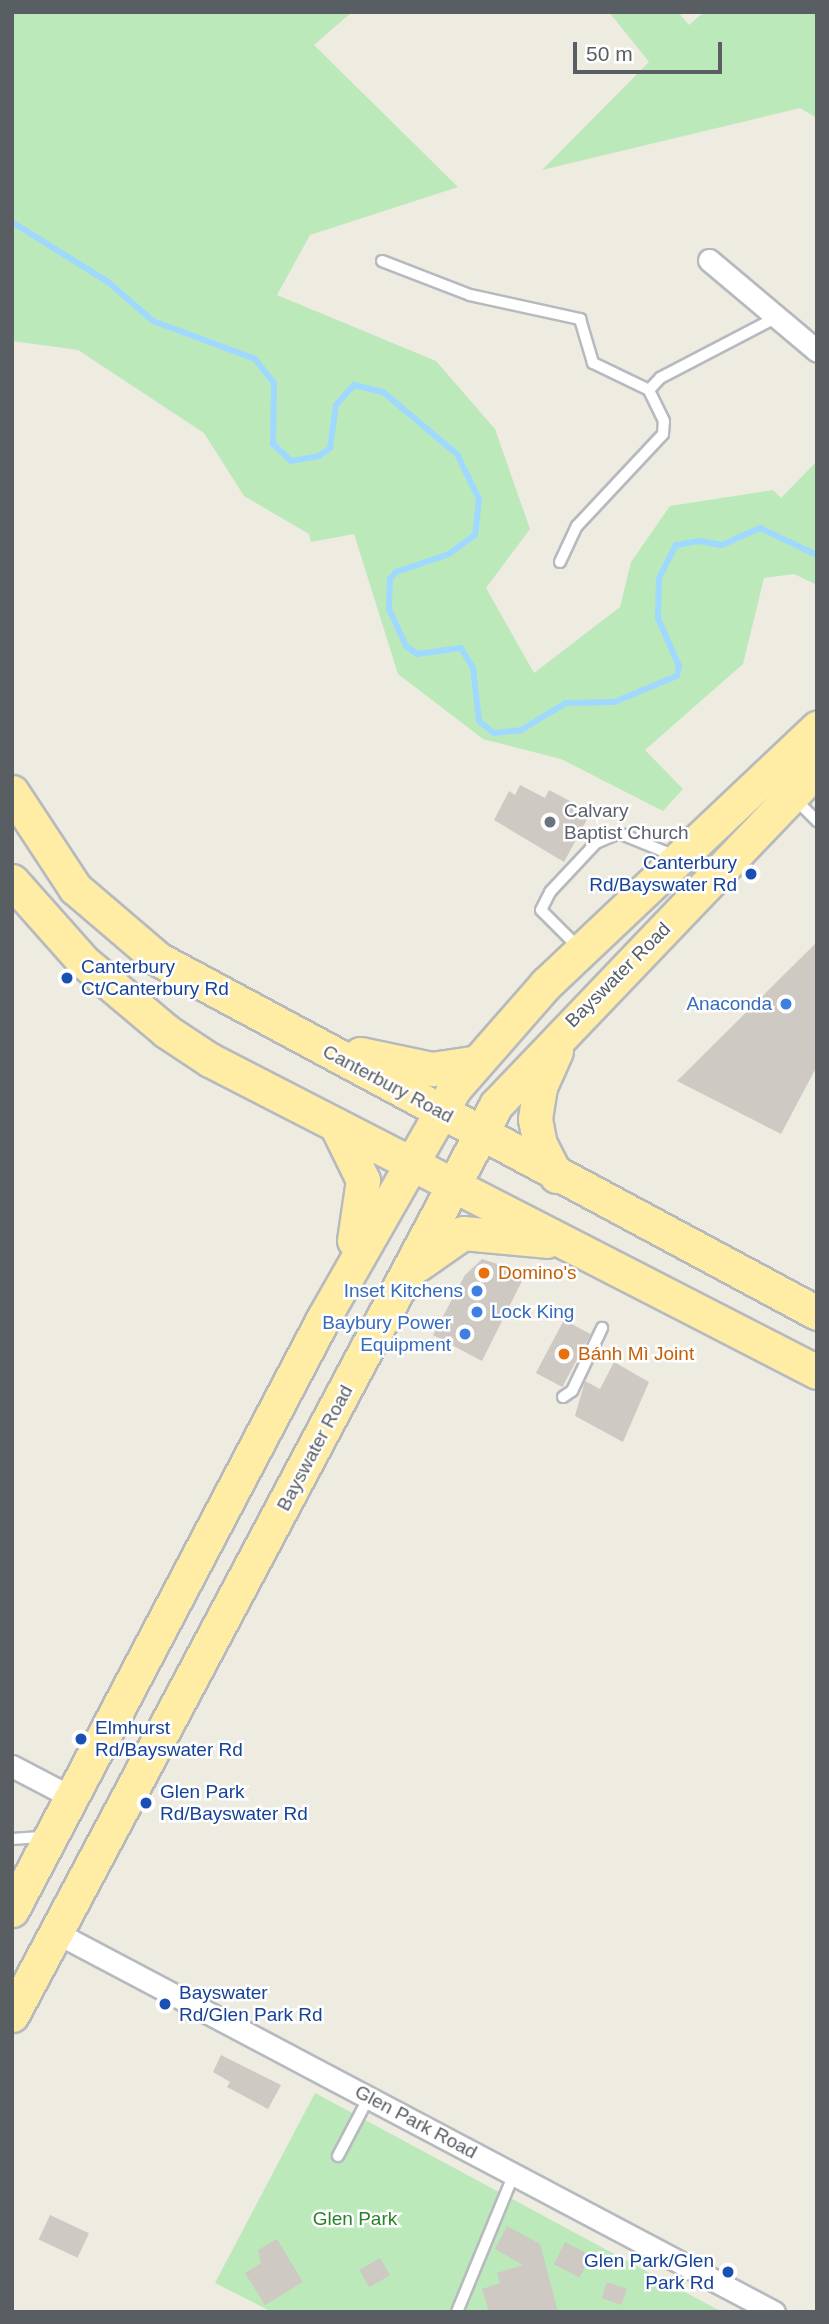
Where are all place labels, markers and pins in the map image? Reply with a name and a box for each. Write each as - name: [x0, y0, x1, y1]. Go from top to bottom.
- place label: Calvary Baptist Church: [564, 800, 689, 844]
- marker: Calvary Baptist Church: [542, 814, 558, 830]
- place label: Canterbury Rd/Bayswater Rd: [589, 852, 737, 896]
- marker: Canterbury Rd/Bayswater Rd: [743, 866, 759, 882]
- place label: Canterbury Ct/Canterbury Rd: [81, 956, 229, 1000]
- marker: Canterbury Ct/Canterbury Rd: [59, 970, 75, 986]
- place label: Anaconda: [686, 993, 772, 1015]
- marker: Anaconda: [778, 996, 794, 1012]
- place label: Domino's: [498, 1262, 577, 1284]
- marker: Domino's: [476, 1265, 492, 1281]
- place label: Inset Kitchens: [344, 1280, 463, 1302]
- marker: Inset Kitchens: [469, 1283, 485, 1299]
- place label: Lock King: [491, 1301, 574, 1323]
- marker: Lock King: [469, 1304, 485, 1320]
- place label: Baybury Power Equipment: [322, 1312, 451, 1356]
- marker: Baybury Power Equipment: [457, 1326, 473, 1342]
- place label: Bánh Mì Joint: [578, 1343, 694, 1365]
- marker: Bánh Mì Joint: [556, 1346, 572, 1362]
- place label: Elmhurst Rd/Bayswater Rd: [95, 1717, 243, 1761]
- marker: Elmhurst Rd/Bayswater Rd: [73, 1731, 89, 1747]
- place label: Glen Park Rd/Bayswater Rd: [160, 1781, 308, 1825]
- marker: Glen Park Rd/Bayswater Rd: [138, 1795, 154, 1811]
- place label: Bayswater Rd/Glen Park Rd: [179, 1982, 323, 2026]
- marker: Bayswater Rd/Glen Park Rd: [157, 1996, 173, 2012]
- place label: Glen Park/Glen Park Rd: [584, 2250, 714, 2294]
- marker: Glen Park/Glen Park Rd: [720, 2264, 736, 2280]

